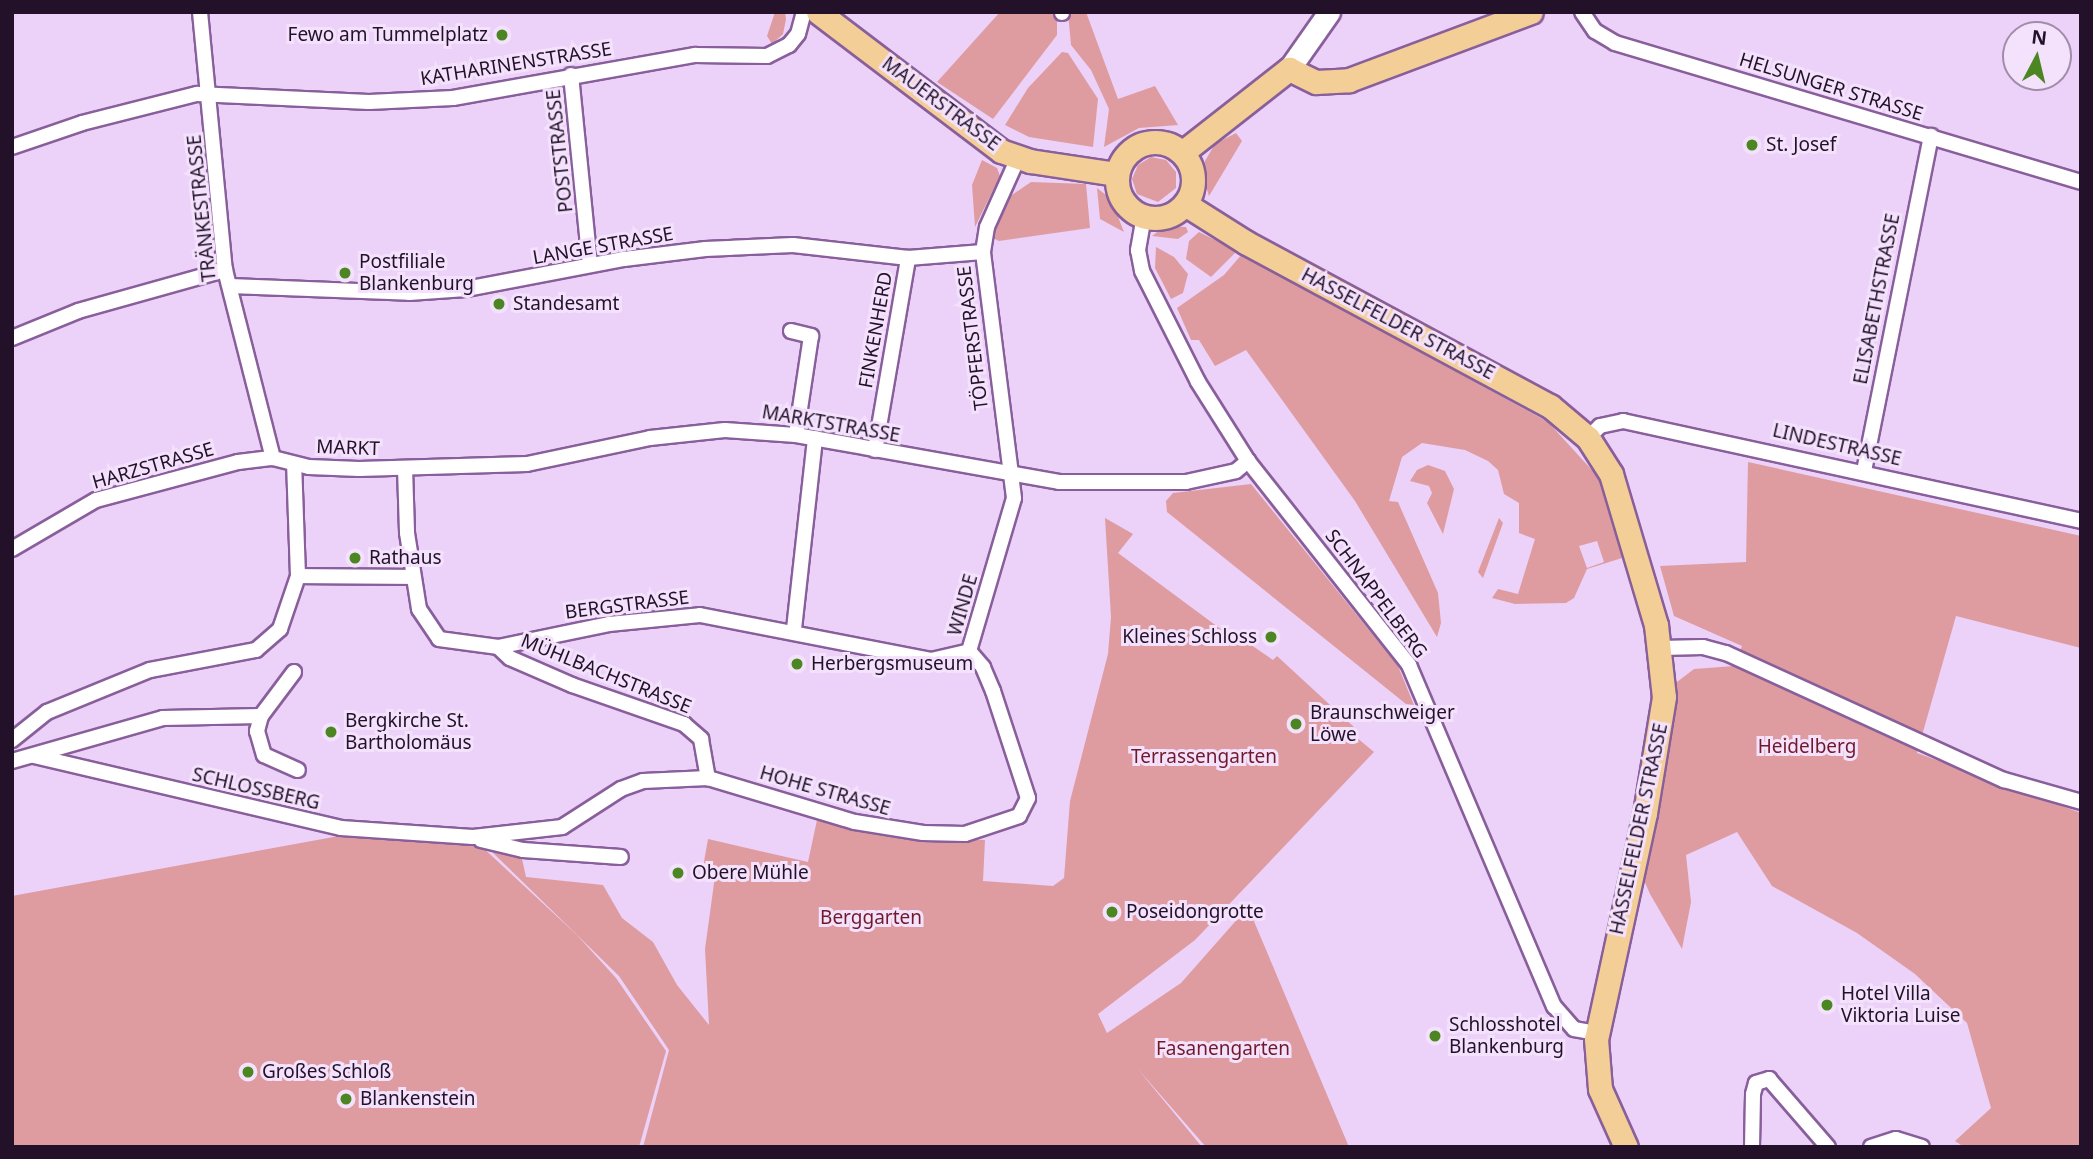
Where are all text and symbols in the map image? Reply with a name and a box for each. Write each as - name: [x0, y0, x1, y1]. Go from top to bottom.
- north arrow: [2002, 21, 2072, 91]
- text: N: [2030, 23, 2049, 51]
- place label: Fewo am Tummelplatz: [288, 24, 488, 46]
- marker: Fewo am Tummelplatz: [494, 27, 510, 43]
- street label: KATHARINENSTRASSE: [419, 38, 613, 90]
- street label: HELSUNGER STRASSE: [1736, 48, 1926, 126]
- street label: MAUERSTRASSE: [877, 52, 1005, 156]
- street label: POSTSTRASSE: [542, 88, 578, 214]
- street label: TRÄNKESTRASSE: [183, 133, 221, 283]
- place label: St. Josef: [1766, 134, 1836, 156]
- marker: St. Josef: [1744, 137, 1760, 153]
- street label: ELISABETHSTRASSE: [1849, 212, 1905, 386]
- street label: LANGE STRASSE: [531, 222, 675, 270]
- place label: Postfiliale Blankenburg: [359, 251, 474, 295]
- street label: HASSELFELDER STRASSE: [1297, 263, 1499, 385]
- marker: Postfiliale Blankenburg: [337, 265, 353, 281]
- street label: TÖPFERSTRASSE: [953, 265, 993, 411]
- street label: FINKENHERD: [855, 270, 897, 390]
- place label: Standesamt: [513, 293, 619, 315]
- marker: Standesamt: [491, 296, 507, 312]
- street label: MARKTSTRASSE: [760, 401, 902, 447]
- street label: LINDESTRASSE: [1770, 419, 1904, 471]
- street label: MARKT: [316, 435, 380, 461]
- street label: HARZSTRASSE: [90, 438, 216, 494]
- street label: SCHNAPPELBERG: [1320, 525, 1432, 663]
- place label: Rathaus: [369, 547, 442, 569]
- marker: Rathaus: [347, 550, 363, 566]
- street label: WINDE: [943, 572, 983, 638]
- street label: BERGSTRASSE: [564, 586, 690, 624]
- place label: Kleines Schloss: [1122, 626, 1257, 648]
- street label: MÜHLBACHSTRASSE: [517, 629, 695, 719]
- marker: Kleines Schloss: [1263, 629, 1279, 645]
- place label: Herbergsmuseum: [811, 653, 973, 675]
- marker: Herbergsmuseum: [789, 656, 805, 672]
- place label: Braunschweiger Löwe: [1310, 702, 1455, 746]
- place label: Bergkirche St. Bartholomäus: [345, 710, 472, 754]
- marker: Braunschweiger Löwe: [1288, 716, 1304, 732]
- street label: HASSELFELDER STRASSE: [1605, 721, 1673, 937]
- marker: Bergkirche St. Bartholomäus: [323, 724, 339, 740]
- park label: Heidelberg: [1758, 736, 1856, 758]
- park label: Terrassengarten: [1131, 746, 1277, 768]
- street label: HOHE STRASSE: [757, 761, 893, 821]
- street label: SCHLOSSBERG: [190, 763, 322, 815]
- place label: Obere Mühle: [692, 862, 809, 884]
- marker: Obere Mühle: [670, 865, 686, 881]
- place label: Poseidongrotte: [1126, 901, 1264, 923]
- marker: Poseidongrotte: [1104, 904, 1120, 920]
- park label: Berggarten: [820, 907, 922, 929]
- place label: Hotel Villa Viktoria Luise: [1841, 983, 1961, 1027]
- marker: Hotel Villa Viktoria Luise: [1819, 997, 1835, 1013]
- place label: Schlosshotel Blankenburg: [1449, 1014, 1564, 1058]
- marker: Schlosshotel Blankenburg: [1427, 1028, 1443, 1044]
- park label: Fasanengarten: [1156, 1038, 1290, 1060]
- place label: Großes Schloß: [262, 1061, 391, 1083]
- marker: Großes Schloß: [240, 1064, 256, 1080]
- place label: Blankenstein: [360, 1088, 476, 1110]
- marker: Blankenstein: [338, 1091, 354, 1107]

